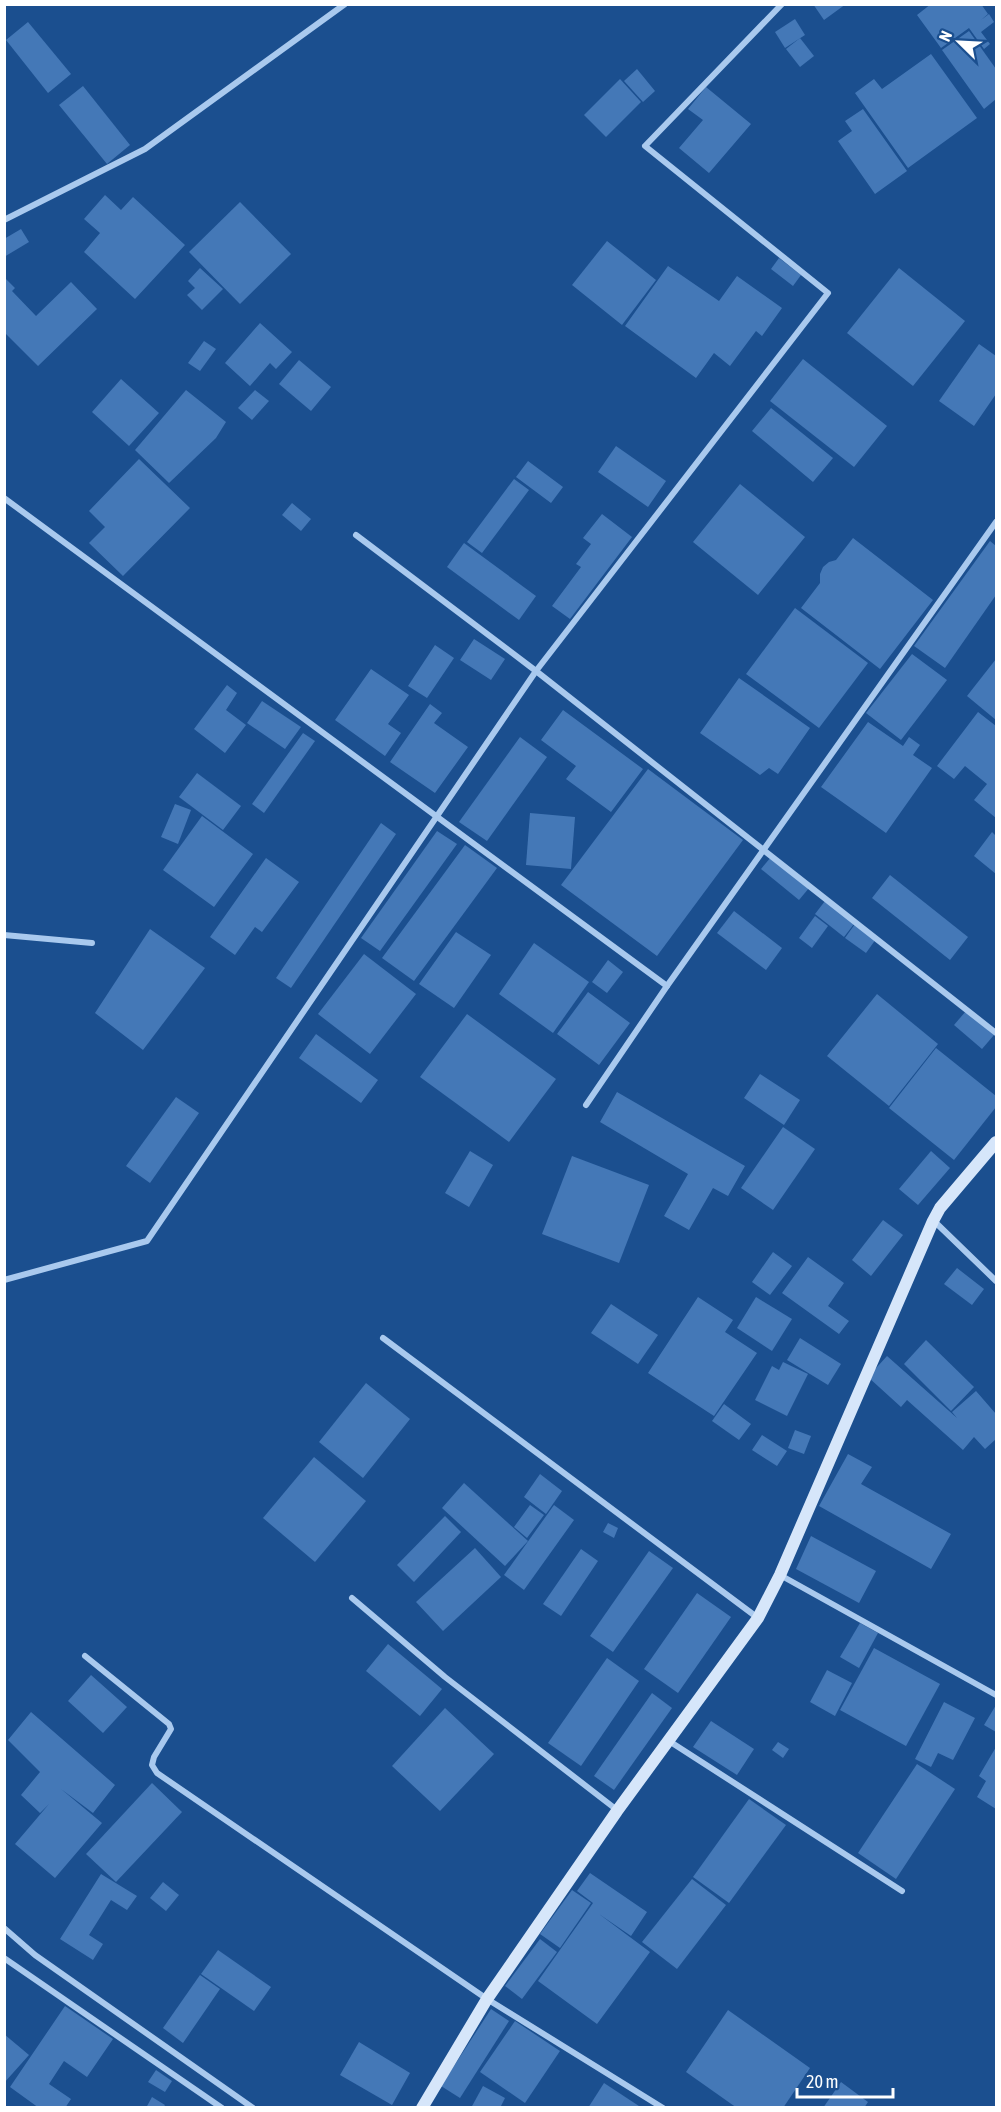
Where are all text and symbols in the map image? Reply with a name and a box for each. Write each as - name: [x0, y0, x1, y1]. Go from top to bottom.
- north arrow: [929, 12, 989, 72]
- text: N: [935, 28, 955, 44]
- scale bar: [797, 2061, 893, 2099]
- text: 20 m: [806, 2071, 838, 2092]

